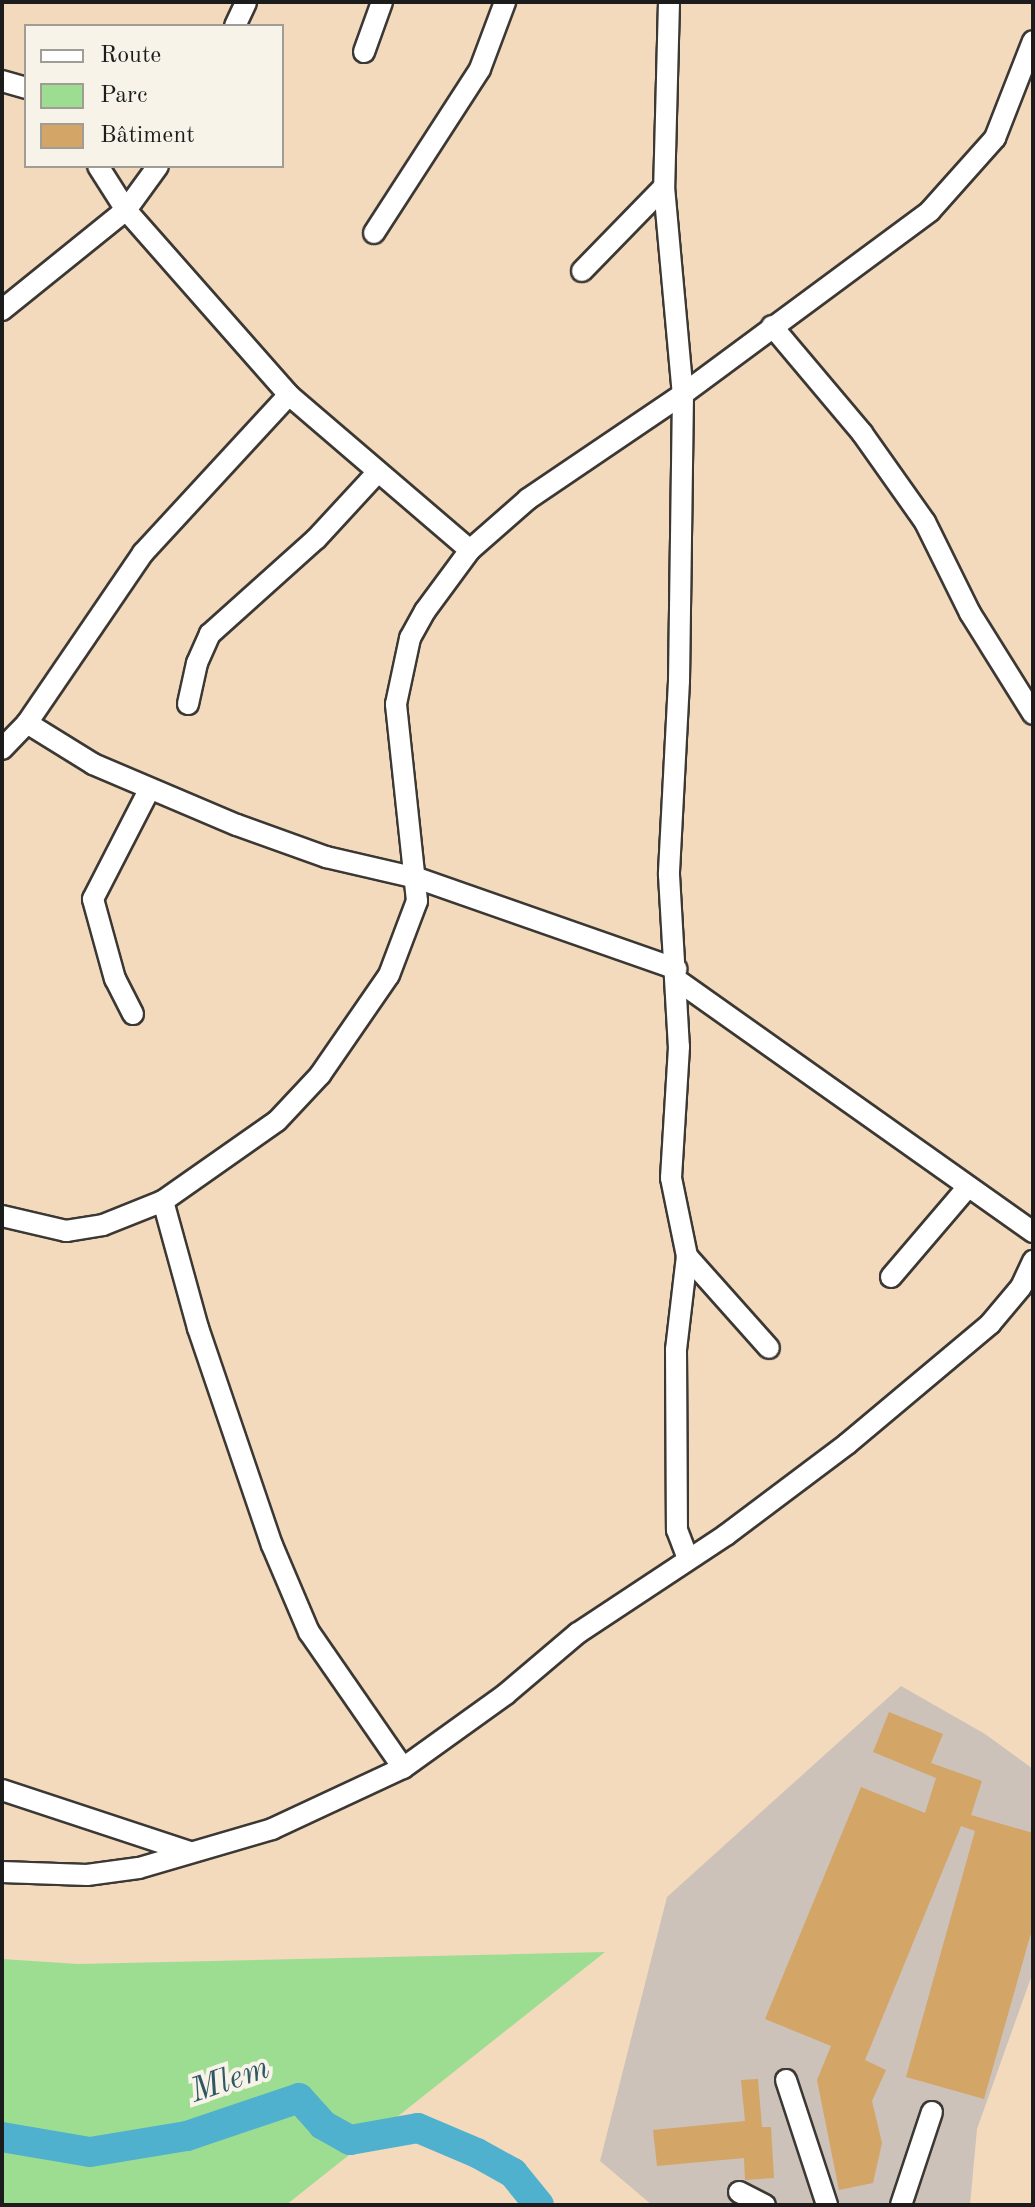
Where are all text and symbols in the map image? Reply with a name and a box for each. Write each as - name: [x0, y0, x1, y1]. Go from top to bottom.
- legend: [24, 24, 284, 168]
- text: Route: [100, 44, 161, 68]
- text: Parc: [100, 84, 147, 108]
- text: Bâtiment: [100, 124, 195, 148]
- water label: Mlem: [185, 2048, 275, 2114]

